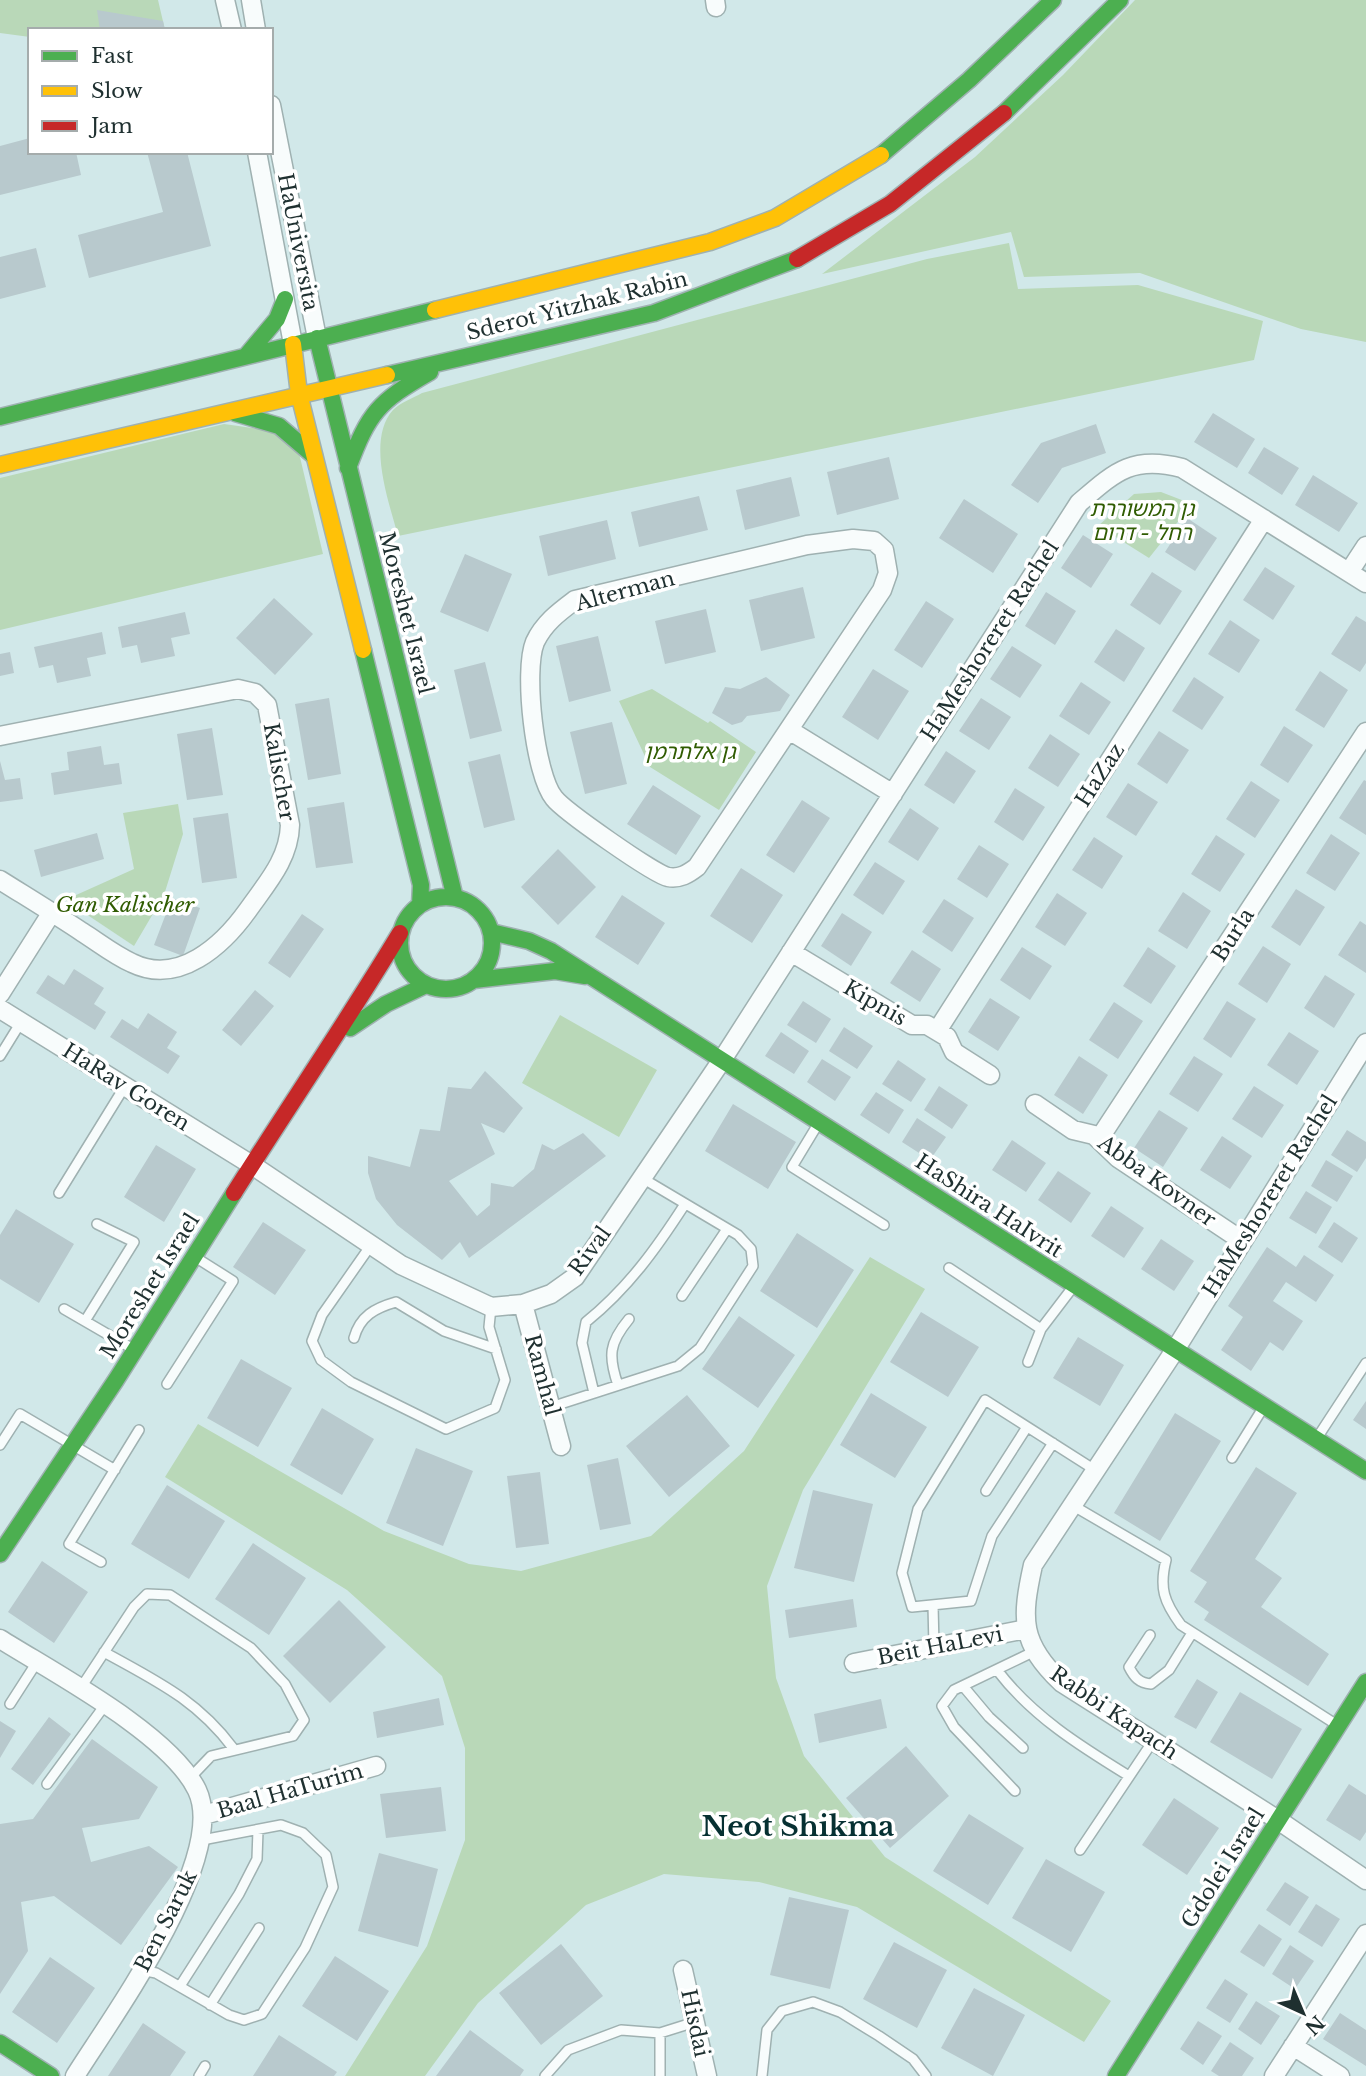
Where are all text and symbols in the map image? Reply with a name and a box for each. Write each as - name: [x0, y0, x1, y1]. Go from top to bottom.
- legend: [28, 28, 273, 154]
- text: Fast: [91, 43, 133, 69]
- text: Slow: [91, 78, 143, 104]
- text: Jam: [88, 113, 133, 139]
- street label: HaUniversita: [272, 171, 324, 314]
- street label: Sderot Yitzhak Rabin: [464, 266, 690, 346]
- park label: גן המשוררת רחל - דרום: [1090, 496, 1196, 546]
- street label: Moreshet Israel: [373, 529, 439, 697]
- street label: HaMeshoreret Rachel: [916, 536, 1065, 746]
- street label: Alterman: [572, 565, 677, 617]
- street label: Kalischer: [258, 721, 300, 823]
- street label: HaZaz: [1070, 738, 1130, 812]
- park label: גן אלתרמן: [645, 739, 737, 765]
- park label: Gan Kalischer: [56, 892, 196, 918]
- street label: Burla: [1206, 903, 1260, 967]
- street label: Kipnis: [839, 975, 911, 1031]
- street label: HaRav Goren: [57, 1037, 195, 1137]
- street label: HaMeshoreret Rachel: [1197, 1090, 1343, 1302]
- street label: Abba Kovner: [1092, 1129, 1221, 1233]
- street label: HaShira HaIvrit: [910, 1149, 1068, 1263]
- street label: Moreshet Israel: [95, 1208, 205, 1363]
- street label: Rival: [563, 1221, 617, 1281]
- street label: Ramhal: [519, 1331, 565, 1419]
- street label: Beit HaLevi: [875, 1621, 1005, 1671]
- street label: Rabbi Kapach: [1045, 1661, 1183, 1765]
- street label: Baal HaTurim: [214, 1758, 366, 1824]
- street label: Gdolei Israel: [1176, 1803, 1270, 1933]
- district label: Neot Shikma: [702, 1809, 894, 1844]
- street label: Ben Saruk: [129, 1866, 203, 1976]
- north arrow: [1268, 1978, 1338, 2048]
- street label: Hisdai: [675, 1987, 715, 2059]
- text: N: [1300, 2010, 1329, 2039]

